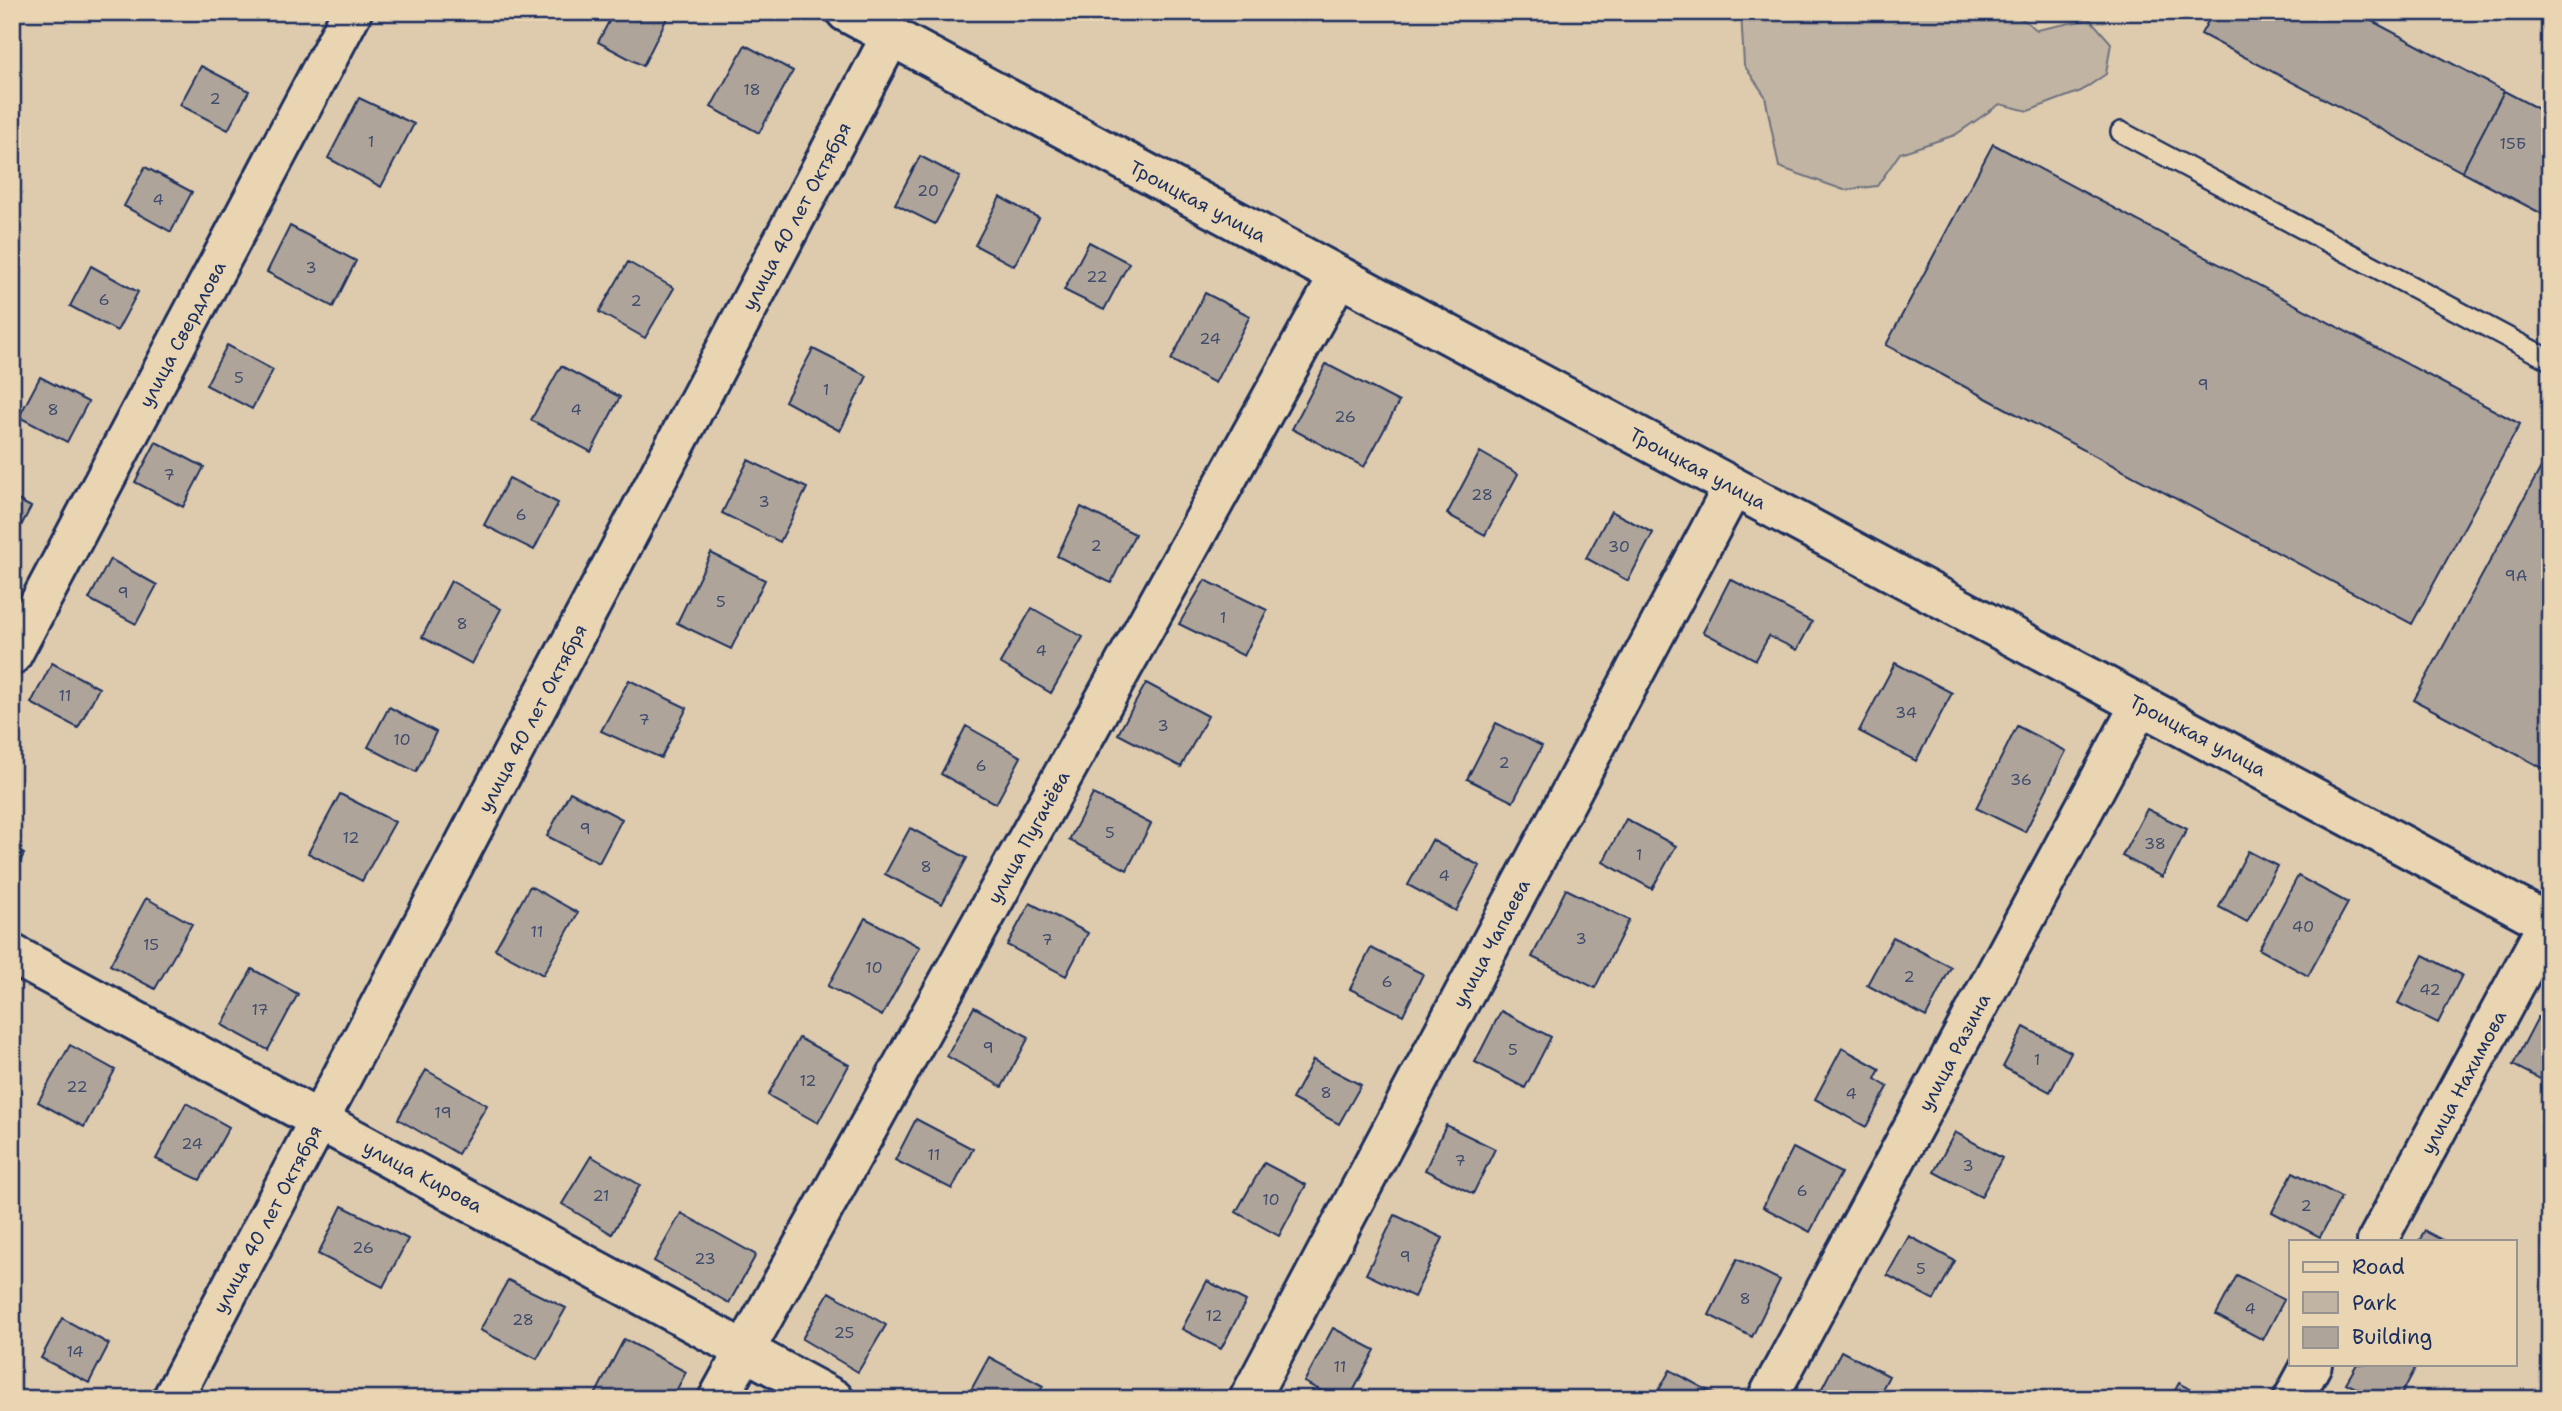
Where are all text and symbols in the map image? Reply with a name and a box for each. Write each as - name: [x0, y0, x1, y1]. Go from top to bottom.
- house number: 18: [743, 79, 761, 100]
- house number: 2: [209, 88, 221, 109]
- street label: улица 40 лет Октября: [736, 118, 857, 315]
- house number: 1: [368, 131, 374, 152]
- house number: 15Б: [2500, 133, 2526, 154]
- street label: Троицкая улица: [1125, 155, 1271, 248]
- house number: 20: [917, 180, 939, 201]
- house number: 4: [152, 189, 164, 210]
- street label: улица Свердлова: [133, 257, 232, 412]
- house number: 3: [305, 257, 317, 278]
- house number: 22: [1086, 266, 1108, 287]
- house number: 6: [98, 289, 110, 310]
- house number: 2: [630, 290, 642, 311]
- house number: 24: [1199, 328, 1221, 349]
- house number: 5: [234, 367, 244, 388]
- house number: 9: [2197, 374, 2209, 395]
- house number: 1: [823, 379, 829, 400]
- house number: 8: [47, 399, 59, 420]
- house number: 4: [570, 399, 582, 420]
- house number: 26: [1334, 406, 1356, 427]
- street label: Троицкая улица: [1625, 422, 1771, 515]
- house number: 7: [163, 464, 175, 485]
- house number: 28: [1471, 484, 1493, 505]
- house number: 3: [758, 491, 770, 512]
- house number: 6: [515, 504, 527, 525]
- house number: 2: [1090, 535, 1102, 556]
- house number: 30: [1608, 536, 1630, 557]
- house number: 9А: [2505, 565, 2527, 586]
- house number: 9: [117, 582, 129, 603]
- house number: 5: [716, 591, 726, 612]
- house number: 1: [1220, 607, 1226, 628]
- house number: 8: [456, 613, 468, 634]
- street label: улица 40 лет Октября: [472, 620, 593, 817]
- house number: 4: [1035, 640, 1047, 661]
- house number: 11: [59, 685, 71, 706]
- street label: Троицкая улица: [2125, 689, 2271, 782]
- house number: 34: [1895, 702, 1917, 723]
- house number: 7: [638, 709, 650, 730]
- house number: 3: [1157, 715, 1169, 736]
- house number: 10: [393, 729, 411, 750]
- house number: 2: [1498, 752, 1510, 773]
- house number: 6: [975, 755, 987, 776]
- street label: улица Пугачёва: [982, 766, 1075, 908]
- house number: 36: [2010, 769, 2032, 790]
- house number: 9: [579, 818, 591, 839]
- house number: 5: [1105, 822, 1115, 843]
- house number: 12: [342, 827, 360, 848]
- house number: 38: [2144, 833, 2166, 854]
- house number: 1: [1636, 844, 1642, 865]
- house number: 8: [920, 856, 932, 877]
- house number: 4: [1438, 865, 1450, 886]
- street label: улица Чапаева: [1447, 875, 1536, 1012]
- house number: 40: [2292, 916, 2314, 937]
- house number: 11: [531, 921, 543, 942]
- house number: 3: [1575, 928, 1587, 949]
- house number: 7: [1041, 929, 1053, 950]
- house number: 15: [143, 934, 159, 955]
- house number: 10: [865, 957, 883, 978]
- house number: 2: [1903, 966, 1915, 987]
- house number: 6: [1381, 971, 1393, 992]
- house number: 42: [2419, 979, 2441, 1000]
- street label: улица Разина: [1913, 989, 1996, 1116]
- house number: 17: [251, 999, 269, 1020]
- street label: улица Нахимова: [2415, 1006, 2512, 1159]
- house number: 9: [982, 1037, 994, 1058]
- house number: 5: [1508, 1039, 1518, 1060]
- house number: 1: [2034, 1049, 2040, 1070]
- house number: 12: [799, 1070, 817, 1091]
- house number: 22: [66, 1076, 88, 1097]
- house number: 8: [1320, 1082, 1332, 1103]
- house number: 4: [1845, 1083, 1857, 1104]
- house number: 19: [434, 1102, 452, 1123]
- street label: улица 40 лет Октября: [207, 1121, 328, 1318]
- house number: 24: [181, 1133, 203, 1154]
- street label: улица Кирова: [359, 1134, 487, 1219]
- house number: 11: [928, 1144, 940, 1165]
- house number: 7: [1454, 1150, 1466, 1171]
- house number: 3: [1962, 1155, 1974, 1176]
- house number: 6: [1796, 1180, 1808, 1201]
- house number: 21: [592, 1185, 610, 1206]
- house number: 10: [1262, 1189, 1280, 1210]
- house number: 2: [2300, 1195, 2312, 1216]
- house number: 26: [352, 1237, 374, 1258]
- legend: [2289, 1240, 2516, 1366]
- house number: 9: [1399, 1246, 1411, 1267]
- house number: 23: [694, 1248, 716, 1269]
- text: Road: [2352, 1253, 2405, 1281]
- house number: 5: [1916, 1258, 1926, 1279]
- house number: 8: [1739, 1288, 1751, 1309]
- text: Park: [2352, 1289, 2397, 1317]
- house number: 4: [2244, 1298, 2256, 1319]
- house number: 12: [1205, 1305, 1223, 1326]
- house number: 28: [512, 1309, 534, 1330]
- house number: 25: [834, 1322, 854, 1343]
- text: Building: [2352, 1323, 2432, 1351]
- house number: 14: [66, 1341, 84, 1362]
- house number: 11: [1334, 1356, 1346, 1377]

